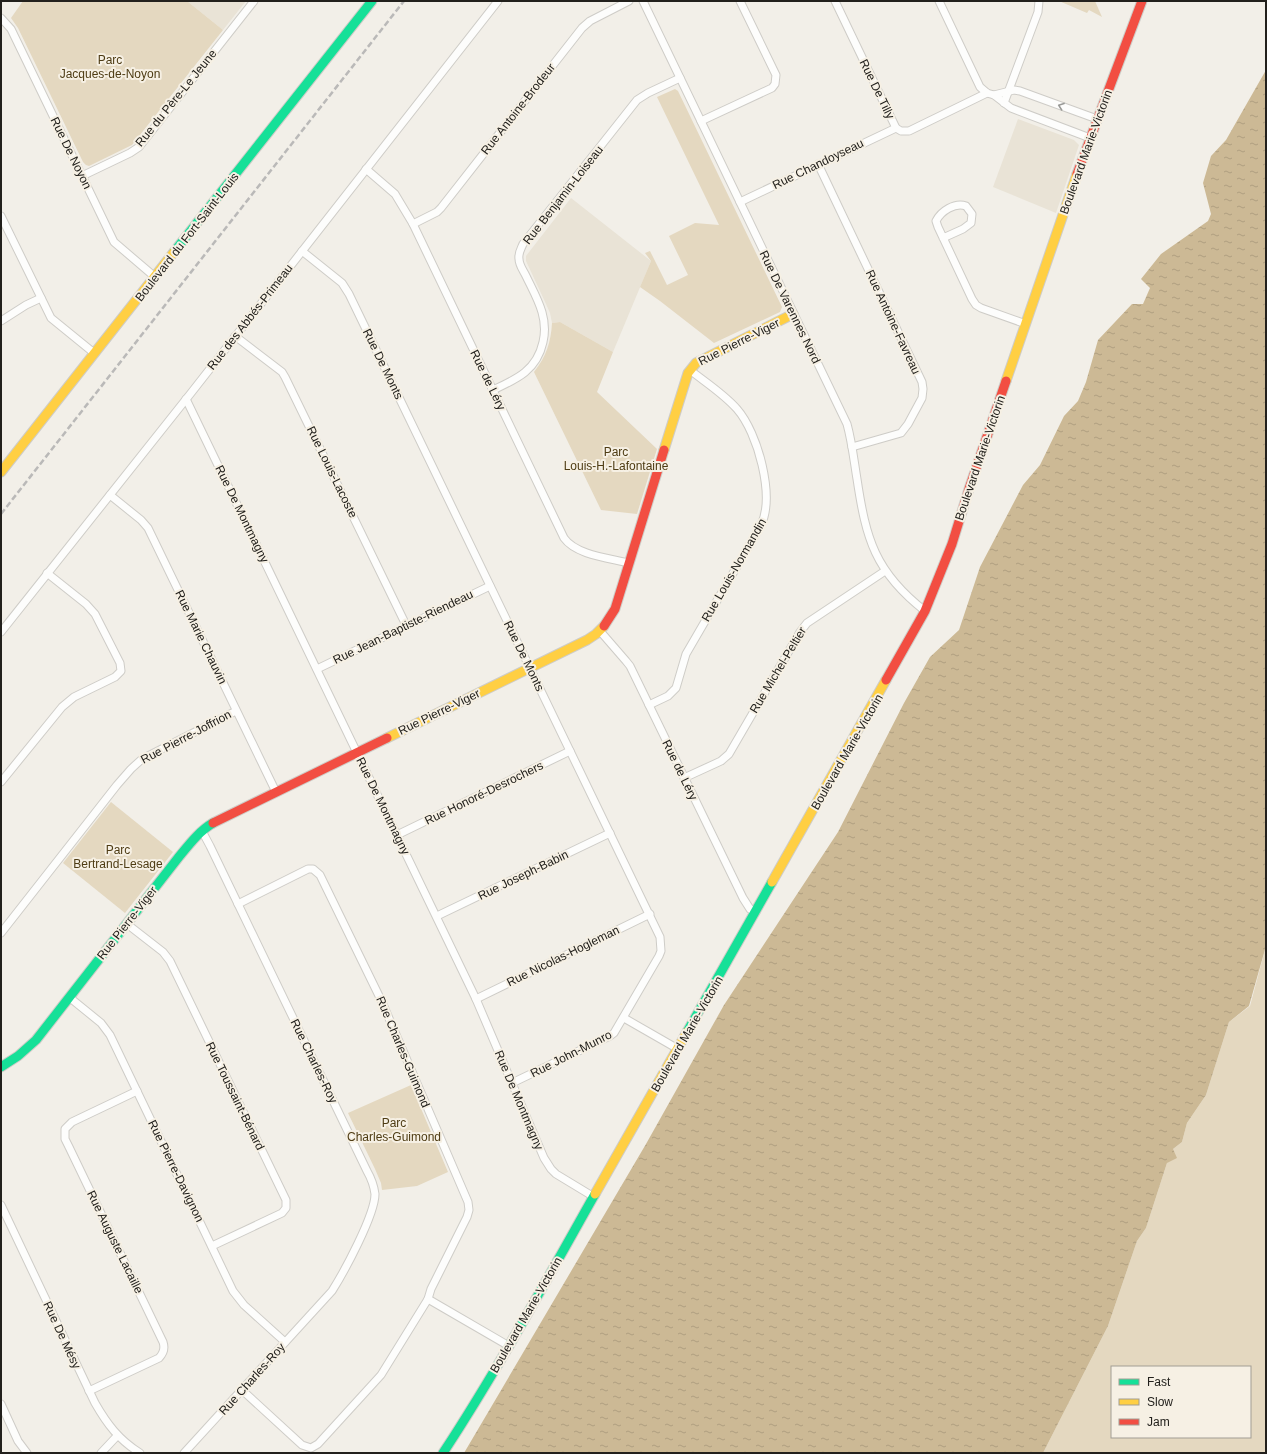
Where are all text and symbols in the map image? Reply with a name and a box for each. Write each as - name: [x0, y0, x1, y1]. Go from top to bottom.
- street label: Rue du Père-Le Jeune: [133, 46, 220, 149]
- park label: Parc Jacques-de-Noyon: [60, 53, 160, 81]
- street label: Rue De Tilly: [857, 57, 897, 121]
- street label: Rue Antoine-Brodeur: [478, 61, 558, 157]
- street label: Boulevard Marie-Victorin: [1057, 88, 1115, 216]
- one-way arrow: [1057, 102, 1064, 110]
- street label: Rue De Noyon: [47, 115, 95, 191]
- street label: Rue Chandoyseau: [770, 136, 866, 192]
- street label: Rue Benjamin-Loiseau: [520, 143, 606, 247]
- street label: Boulevard du Fort-Saint-Louis: [132, 170, 242, 304]
- street label: Rue De Varennes Nord: [757, 248, 823, 366]
- street label: Rue des Abbés-Primeau: [204, 261, 296, 373]
- street label: Rue Antoine-Favreau: [863, 268, 923, 376]
- street label: Rue Pierre-Viger: [696, 316, 782, 368]
- street label: Rue De Monts: [360, 326, 406, 402]
- street label: Rue de Léry: [467, 348, 509, 412]
- street label: Boulevard Marie-Victorin: [952, 394, 1008, 522]
- street label: Rue Louis-Lacoste: [304, 424, 360, 520]
- park label: Parc Louis-H.-Lafontaine: [564, 445, 669, 473]
- street label: Rue De Montmagny: [212, 463, 272, 565]
- street label: Rue Louis-Normandin: [699, 516, 769, 624]
- street label: Rue Jean-Baptiste-Riendeau: [331, 587, 475, 667]
- street label: Rue Marie Chauvin: [172, 588, 230, 686]
- street label: Rue De Monts: [501, 618, 547, 694]
- street label: Rue Michel-Peltier: [747, 624, 809, 716]
- street label: Rue Pierre-Viger: [396, 686, 482, 738]
- street label: Boulevard Marie-Victorin: [808, 692, 886, 812]
- street label: Rue Pierre-Joffrion: [138, 707, 234, 767]
- street label: Rue de Léry: [659, 738, 701, 802]
- street label: Rue De Montmagny: [353, 755, 413, 857]
- street label: Rue Honoré-Desrochers: [422, 758, 546, 828]
- park label: Parc Bertrand-Lesage: [73, 843, 163, 871]
- street label: Rue Joseph-Babin: [476, 847, 570, 903]
- street label: Rue Pierre-Viger: [94, 884, 160, 962]
- street label: Rue Nicolas-Hogleman: [504, 923, 622, 989]
- street label: Boulevard Marie-Victorin: [648, 974, 726, 1094]
- street label: Rue Charles-Guimond: [373, 994, 433, 1110]
- street label: Rue Charles-Roy: [288, 1017, 340, 1105]
- street label: Rue John-Munro: [528, 1027, 614, 1081]
- street label: Rue Toussaint-Bénard: [203, 1040, 267, 1152]
- street label: Rue De Montmagny: [492, 1048, 546, 1152]
- park label: Parc Charles-Guimond: [347, 1116, 441, 1144]
- street label: Rue Pierre-Davignon: [145, 1118, 207, 1224]
- street label: Rue Auguste Lacaille: [84, 1188, 146, 1296]
- street label: Boulevard Marie-Victorin: [487, 1255, 565, 1375]
- street label: Rue De Mésy: [40, 1299, 84, 1371]
- street label: Rue Charles-Roy: [216, 1340, 288, 1418]
- legend: [1111, 1366, 1251, 1438]
- text: Fast: [1147, 1375, 1171, 1389]
- text: Slow: [1147, 1395, 1173, 1409]
- text: Jam: [1147, 1415, 1170, 1429]

